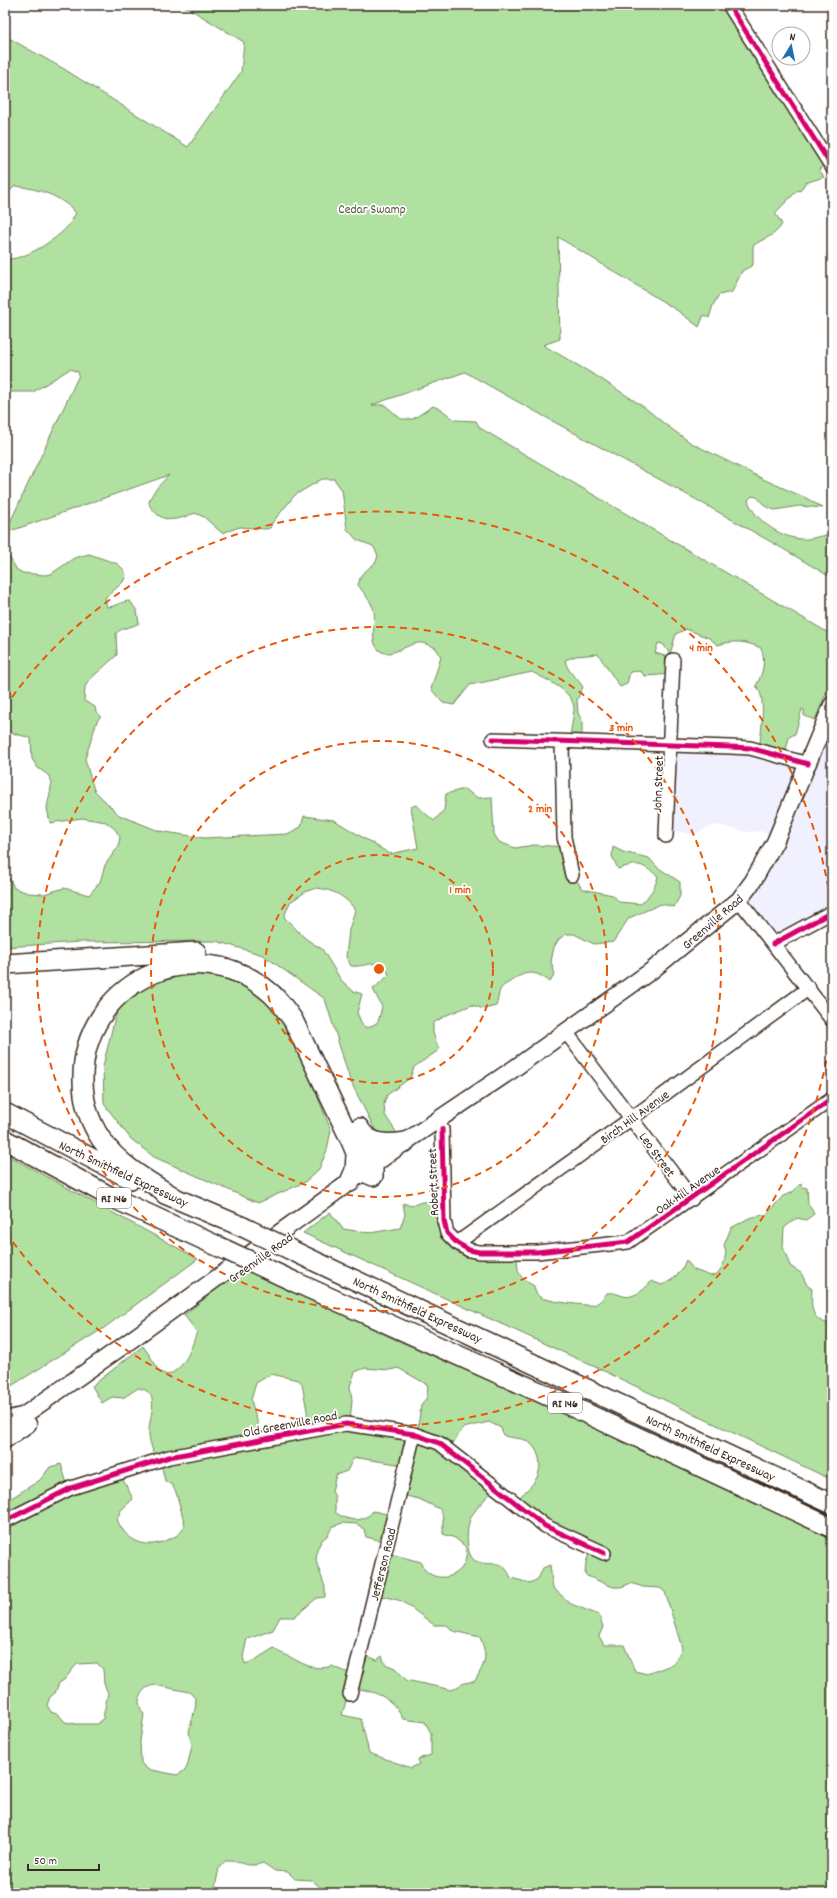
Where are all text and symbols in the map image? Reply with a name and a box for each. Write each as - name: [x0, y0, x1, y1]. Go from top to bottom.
- north arrow: [771, 26, 811, 66]
- text: N: [788, 30, 797, 47]
- park label: Cedar Swamp: [338, 201, 406, 220]
- text: 4 min: [689, 640, 713, 657]
- text: 3 min: [609, 720, 633, 737]
- street label: John Street: [649, 755, 670, 813]
- text: 2 min: [528, 801, 552, 818]
- text: 1 min: [449, 882, 471, 899]
- street label: Greenville Road: [679, 891, 748, 955]
- centre of rings: [372, 962, 386, 976]
- street label: Birch Hill Avenue: [597, 1086, 674, 1150]
- street label: Leo Street: [633, 1129, 679, 1182]
- street label: North Smithfield Expressway: [55, 1137, 191, 1214]
- street label: Robert Street: [424, 1148, 445, 1216]
- street label: Oak Hill Avenue: [652, 1161, 725, 1221]
- road number: RI 146: [97, 1188, 131, 1208]
- street label: Greenville Road: [225, 1229, 298, 1289]
- street label: North Smithfield Expressway: [349, 1273, 485, 1350]
- road number: RI 146: [548, 1393, 582, 1413]
- street label: Old Greenville Road: [242, 1407, 339, 1444]
- street label: North Smithfield Expressway: [642, 1411, 778, 1488]
- street label: Jefferson Road: [366, 1526, 403, 1603]
- scale bar: [28, 1846, 99, 1872]
- text: 50 m: [34, 1853, 57, 1870]

